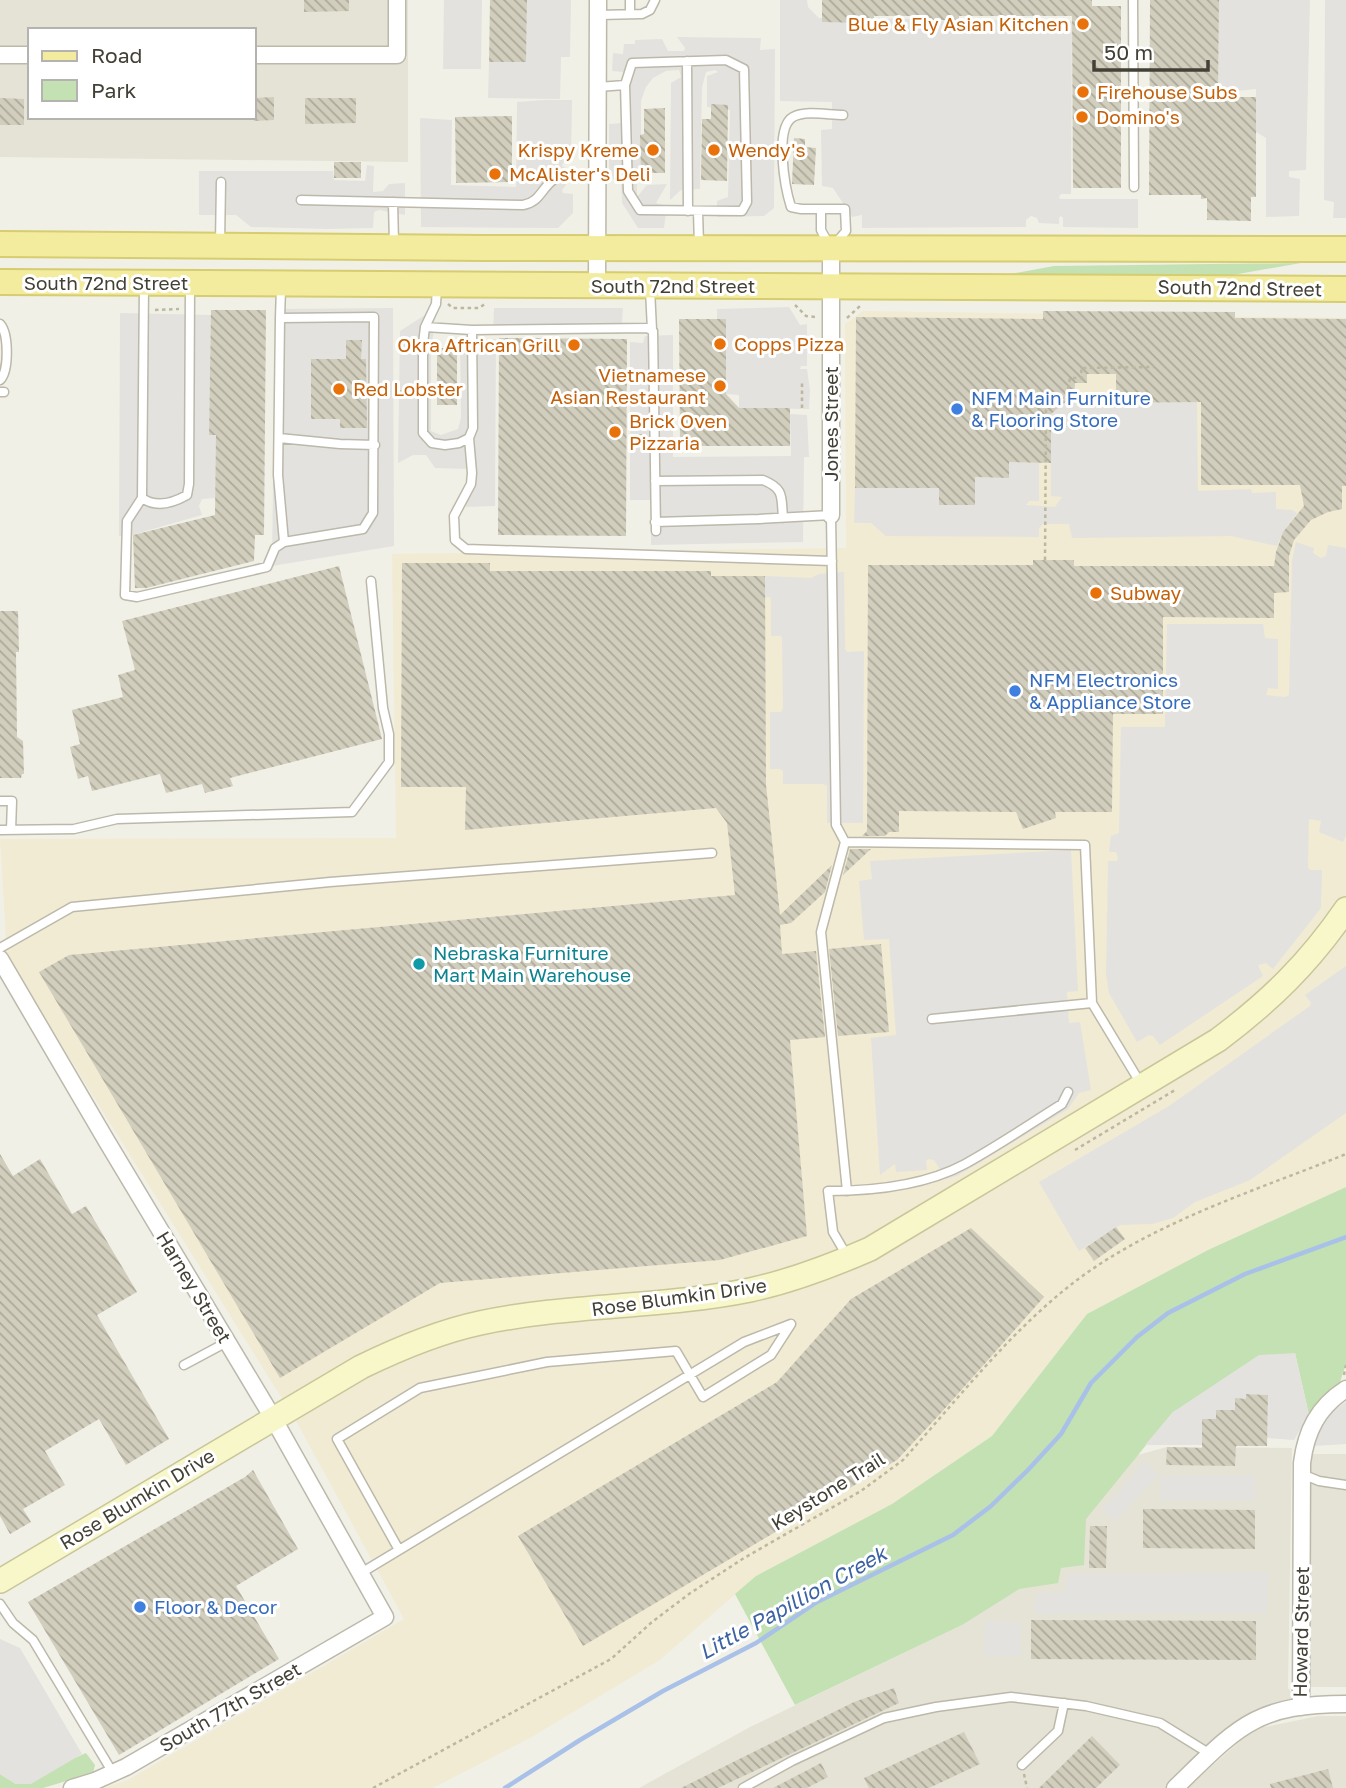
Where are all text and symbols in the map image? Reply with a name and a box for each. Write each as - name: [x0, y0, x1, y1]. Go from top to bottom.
- place label: Blue & Fly Asian Kitchen: [848, 12, 1069, 35]
- marker: Blue & Fly Asian Kitchen: [1075, 16, 1091, 32]
- legend: [28, 28, 256, 119]
- scale bar: [1094, 28, 1208, 72]
- text: 50 m: [1104, 39, 1153, 65]
- text: Road: [91, 42, 142, 68]
- text: Park: [91, 77, 137, 103]
- place label: Firehouse Subs: [1097, 80, 1237, 103]
- marker: Firehouse Subs: [1075, 84, 1091, 100]
- place label: Domino's: [1096, 105, 1180, 128]
- marker: Domino's: [1074, 109, 1090, 125]
- place label: Krispy Kreme: [517, 138, 639, 161]
- place label: Wendy's: [728, 138, 806, 161]
- marker: Krispy Kreme: [645, 142, 661, 158]
- marker: Wendy's: [706, 142, 722, 158]
- place label: McAlister's Deli: [509, 162, 651, 185]
- marker: McAlister's Deli: [487, 166, 503, 182]
- street label: South 72nd Street: [24, 271, 188, 294]
- street label: South 72nd Street: [591, 274, 755, 297]
- street label: South 72nd Street: [1158, 275, 1322, 300]
- place label: Copps Pizza: [734, 332, 844, 355]
- place label: Okra Aftrican Grill: [397, 333, 560, 356]
- marker: Copps Pizza: [712, 336, 728, 352]
- marker: Okra Aftrican Grill: [566, 337, 582, 353]
- place label: Vietnamese Asian Restaurant: [550, 363, 706, 408]
- street label: Jones Street: [819, 366, 842, 482]
- place label: Red Lobster: [353, 377, 464, 400]
- marker: Vietnamese Asian Restaurant: [712, 378, 728, 394]
- marker: Red Lobster: [331, 381, 347, 397]
- place label: NFM Main Furniture & Flooring Store: [971, 386, 1151, 431]
- marker: NFM Main Furniture & Flooring Store: [949, 401, 965, 417]
- place label: Brick Oven Pizzaria: [629, 409, 727, 454]
- marker: Brick Oven Pizzaria: [607, 424, 623, 440]
- place label: Subway: [1110, 581, 1182, 604]
- marker: Subway: [1088, 585, 1104, 601]
- place label: NFM Electronics & Appliance Store: [1029, 668, 1191, 713]
- marker: NFM Electronics & Appliance Store: [1007, 683, 1023, 699]
- place label: Nebraska Furniture Mart Main Warehouse: [433, 941, 631, 986]
- marker: Nebraska Furniture Mart Main Warehouse: [411, 956, 427, 972]
- street label: Harney Street: [152, 1227, 237, 1347]
- street label: Rose Blumkin Drive: [590, 1273, 768, 1320]
- street label: Rose Blumkin Drive: [55, 1443, 218, 1554]
- street label: Keystone Trail: [767, 1446, 889, 1535]
- water label: Little Papillion Creek: [694, 1539, 893, 1664]
- street label: Howard Street: [1288, 1566, 1313, 1698]
- place label: Floor & Decor: [154, 1595, 278, 1618]
- marker: Floor & Decor: [132, 1599, 148, 1615]
- street label: South 77th Street: [155, 1657, 305, 1756]

